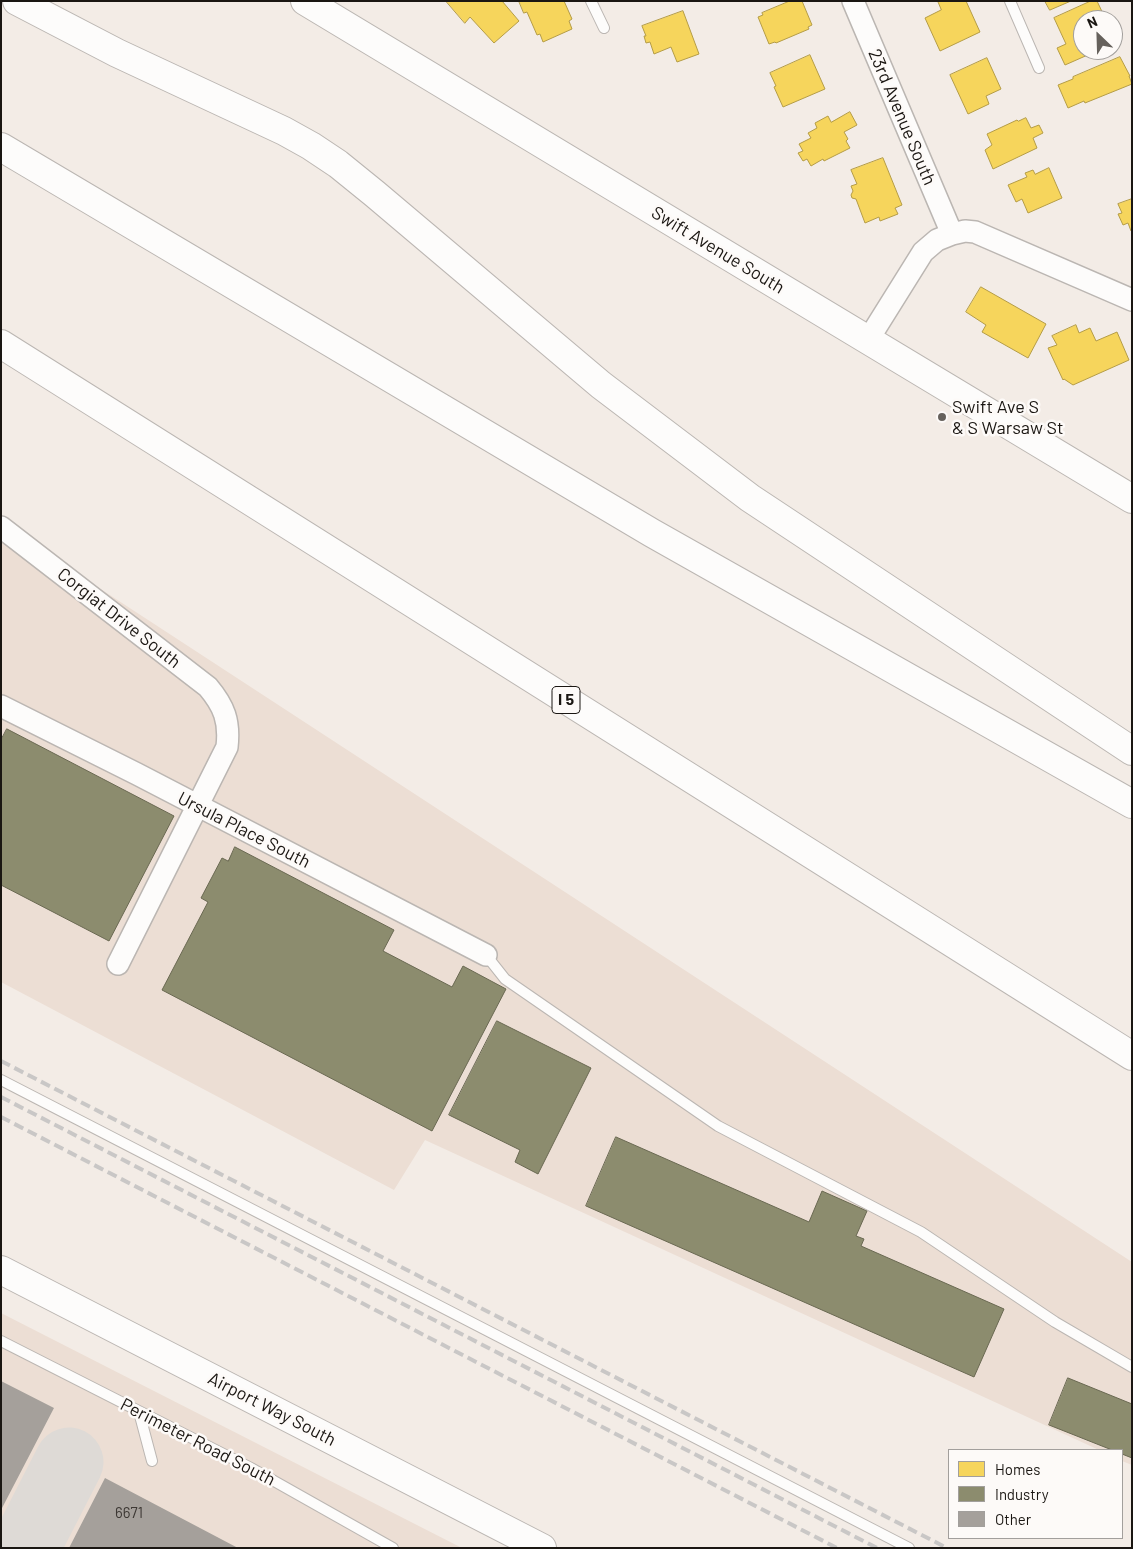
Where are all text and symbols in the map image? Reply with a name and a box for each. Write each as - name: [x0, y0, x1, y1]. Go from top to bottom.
- north arrow: [1073, 10, 1123, 60]
- text: N: [1084, 12, 1100, 31]
- street label: 23rd Avenue South: [864, 46, 940, 188]
- street label: Swift Avenue South: [647, 202, 789, 298]
- place label: Swift Ave S & S Warsaw St: [952, 396, 1064, 438]
- marker: Swift Ave S & S Warsaw St: [936, 411, 948, 423]
- street label: Corgiat Drive South: [53, 563, 185, 673]
- road number: I 5: [552, 686, 580, 714]
- street label: Ursula Place South: [174, 787, 314, 873]
- street label: Airport Way South: [204, 1367, 340, 1451]
- street label: Perimeter Road South: [117, 1394, 279, 1490]
- legend: [948, 1449, 1123, 1539]
- text: Homes: [995, 1460, 1040, 1478]
- text: Industry: [995, 1485, 1049, 1503]
- house number: 6671: [115, 1504, 143, 1522]
- text: Other: [995, 1510, 1031, 1528]

